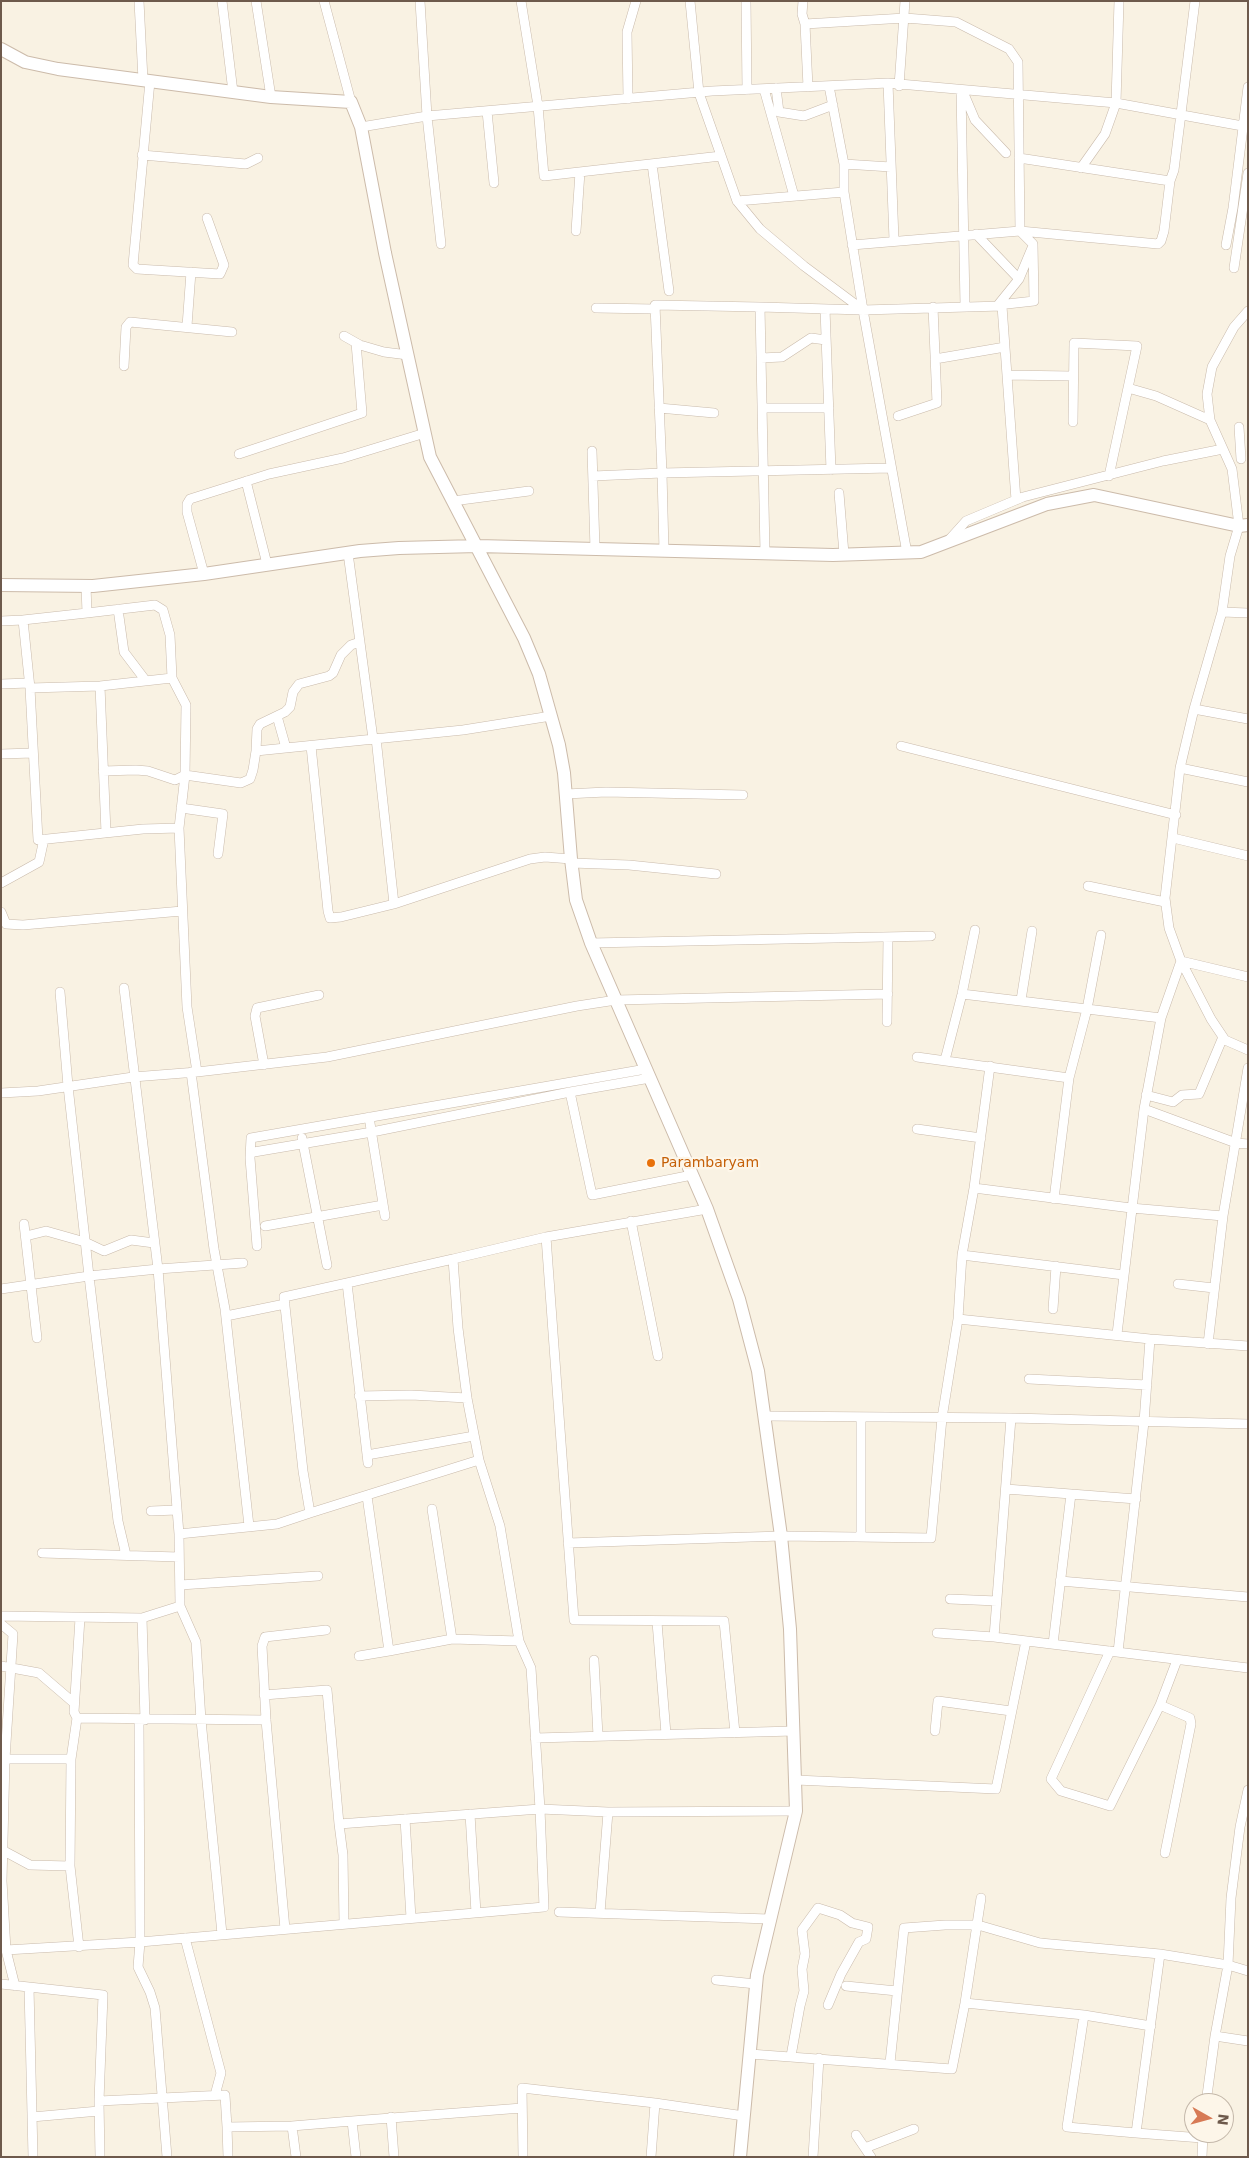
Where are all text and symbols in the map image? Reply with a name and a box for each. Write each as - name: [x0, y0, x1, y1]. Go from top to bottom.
- place label: Parambaryam: [661, 1155, 759, 1171]
- marker: Parambaryam: [645, 1157, 657, 1169]
- north arrow: [1184, 2093, 1234, 2143]
- text: N: [1214, 2113, 1232, 2126]

